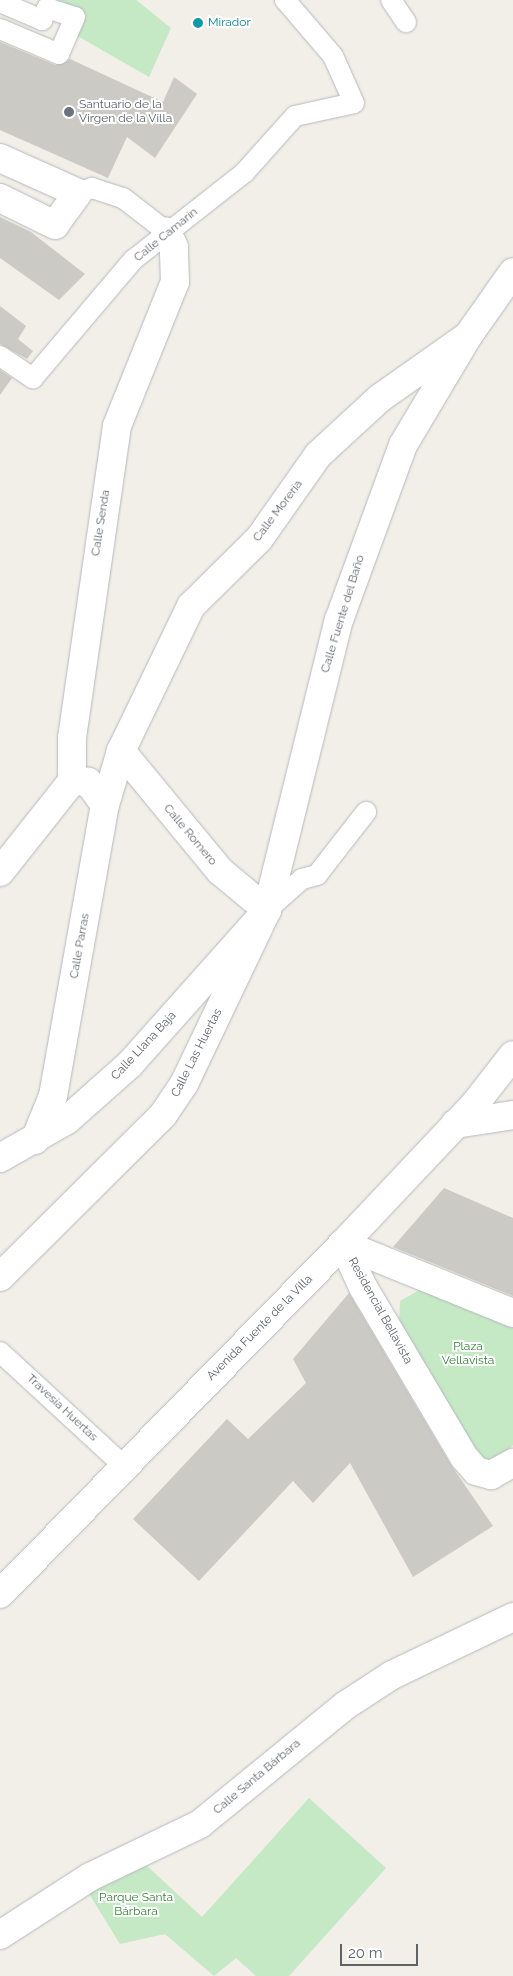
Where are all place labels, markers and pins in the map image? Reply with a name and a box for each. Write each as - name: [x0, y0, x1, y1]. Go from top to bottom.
- place label: Mirador: [208, 16, 251, 30]
- marker: Mirador: [192, 17, 204, 29]
- place label: Santuario de la Virgen de la Villa: [79, 98, 173, 126]
- marker: Santuario de la Virgen de la Villa: [63, 106, 75, 118]

